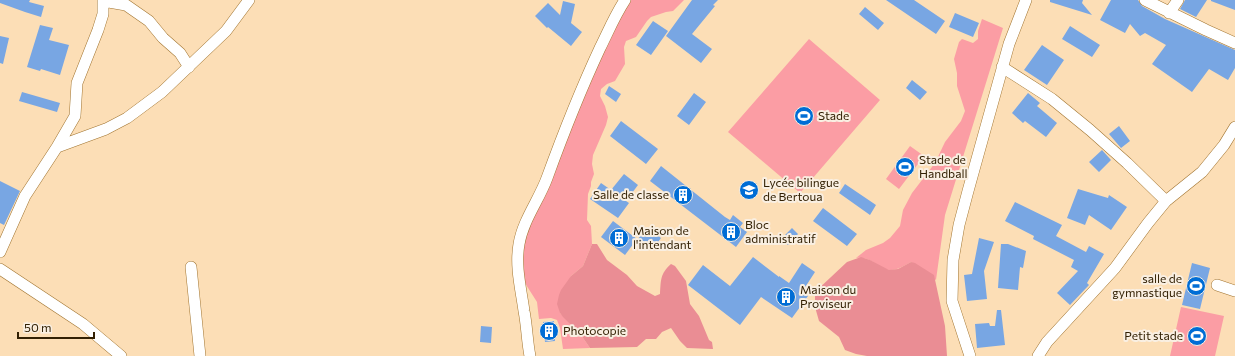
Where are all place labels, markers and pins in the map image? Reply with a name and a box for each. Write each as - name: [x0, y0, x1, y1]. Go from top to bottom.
- sports icon: Stade: [793, 105, 815, 127]
- place label: Stade: [818, 108, 849, 122]
- place label: Stade de Handball: [919, 152, 968, 180]
- sports icon: Stade de Handball: [894, 156, 916, 178]
- place label: Lycée bilingue de Bertoua: [763, 175, 839, 203]
- school or university icon: Lycée bilingue de Bertoua: [738, 179, 760, 201]
- building icon: Salle de classe: [672, 184, 694, 206]
- place label: Salle de classe: [593, 187, 669, 201]
- place label: Bloc administratif: [745, 217, 816, 245]
- building icon: Bloc administratif: [720, 221, 742, 243]
- place label: Maison de l'intendant: [633, 223, 692, 251]
- building icon: Maison de l'intendant: [608, 227, 630, 249]
- place label: salle de gymnastique: [1112, 271, 1182, 299]
- sports icon: salle de gymnastique: [1185, 275, 1207, 297]
- place label: Maison du Proviseur: [800, 282, 856, 310]
- building icon: Maison du Proviseur: [775, 286, 797, 308]
- building icon: Photocopie: [538, 320, 560, 342]
- place label: Photocopie: [563, 323, 626, 337]
- sports icon: Petit stade: [1186, 325, 1208, 347]
- place label: Petit stade: [1124, 328, 1183, 342]

